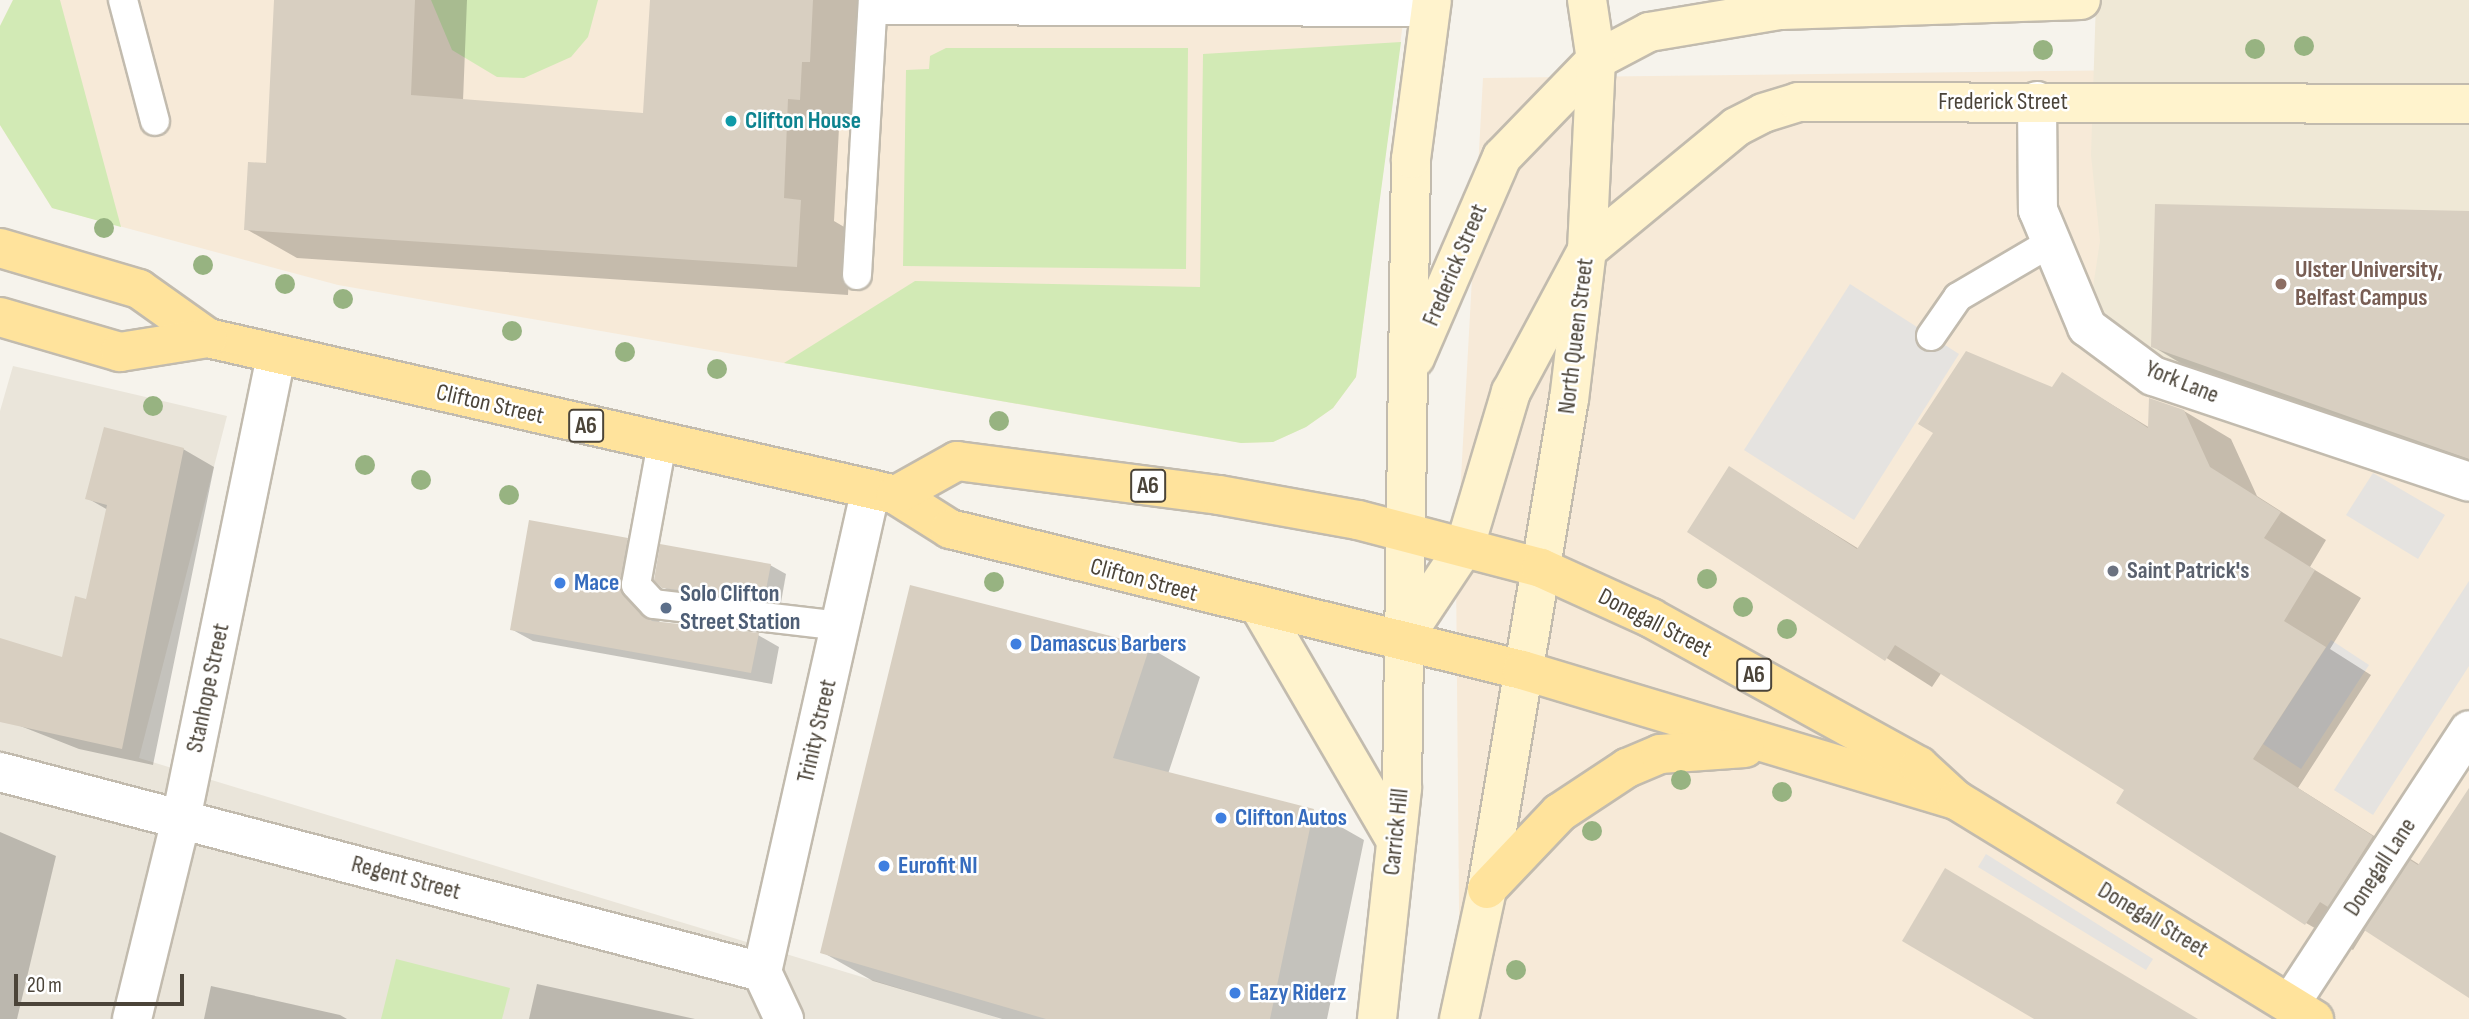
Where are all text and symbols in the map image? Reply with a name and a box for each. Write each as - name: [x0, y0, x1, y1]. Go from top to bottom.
- street label: Frederick Street: [1938, 88, 2068, 116]
- place label: Clifton House: [745, 107, 861, 135]
- marker: Clifton House: [723, 113, 739, 129]
- street label: Frederick Street: [1416, 200, 1494, 330]
- street label: North Queen Street: [1552, 256, 1600, 416]
- place label: Ulster University, Belfast Campus: [2295, 256, 2443, 312]
- marker: Ulster University, Belfast Campus: [2273, 276, 2289, 292]
- street label: York Lane: [2141, 354, 2223, 410]
- street label: Clifton Street: [433, 378, 547, 430]
- road number: A6: [567, 406, 605, 446]
- road number: A6: [1129, 466, 1167, 506]
- street label: Clifton Street: [1087, 552, 1201, 608]
- place label: Saint Patrick's: [2127, 557, 2249, 585]
- marker: Saint Patrick's: [2105, 563, 2121, 579]
- place label: Mace: [574, 569, 619, 597]
- marker: Mace: [552, 575, 568, 591]
- place label: Solo Clifton Street Station: [680, 580, 801, 636]
- street label: Donegall Street: [1593, 582, 1717, 664]
- marker: Solo Clifton Street Station: [658, 600, 674, 616]
- street label: Stanhope Street: [180, 621, 236, 755]
- place label: Damascus Barbers: [1030, 630, 1187, 658]
- marker: Damascus Barbers: [1008, 636, 1024, 652]
- road number: A6: [1735, 656, 1773, 694]
- street label: Trinity Street: [791, 677, 843, 785]
- street label: Carrick Hill: [1377, 787, 1415, 877]
- place label: Clifton Autos: [1235, 804, 1347, 832]
- marker: Clifton Autos: [1213, 810, 1229, 826]
- street label: Donegall Lane: [2338, 813, 2422, 921]
- street label: Regent Street: [348, 850, 464, 906]
- place label: Eurofit NI: [898, 852, 977, 880]
- marker: Eurofit NI: [876, 858, 892, 874]
- street label: Donegall Street: [2093, 876, 2213, 964]
- scale bar: [18, 960, 187, 1004]
- text: 20 m: [27, 973, 62, 998]
- place label: Eazy Riderz: [1249, 979, 1346, 1007]
- marker: Eazy Riderz: [1227, 985, 1243, 1001]

